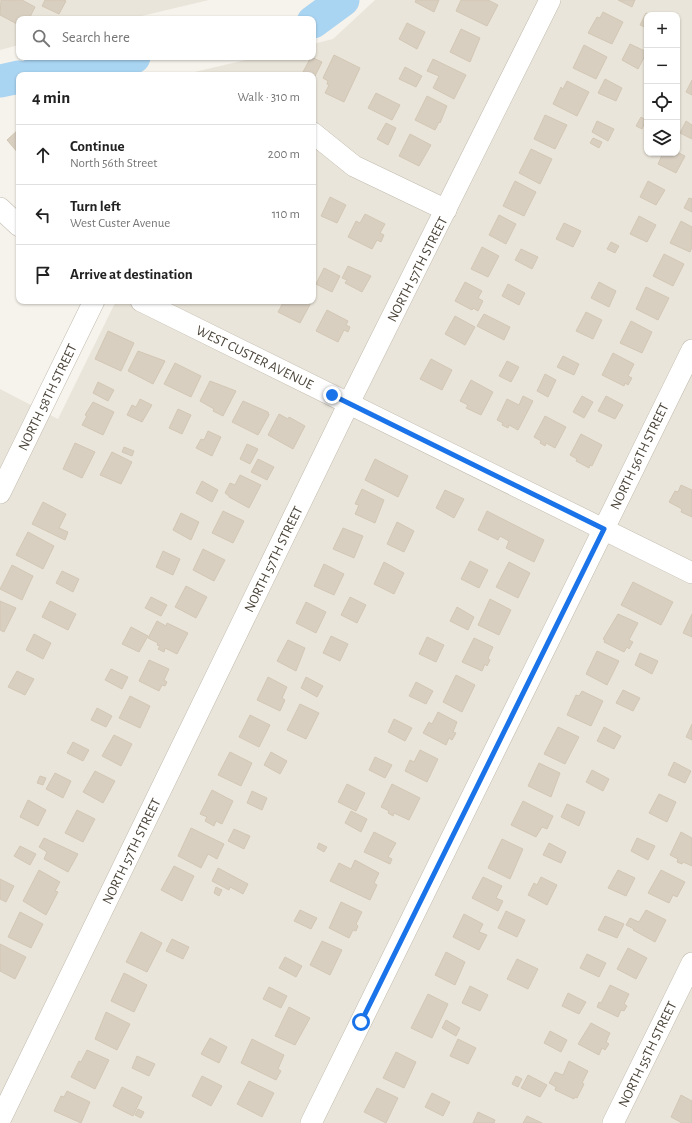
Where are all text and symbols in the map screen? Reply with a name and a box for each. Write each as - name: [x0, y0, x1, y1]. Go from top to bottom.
- map controls: [644, 12, 680, 156]
- button: +: [644, 12, 680, 48]
- search box: [16, 16, 316, 60]
- icon: search: [30, 27, 52, 49]
- text: Search here: [62, 30, 130, 45]
- button: −: [644, 48, 680, 84]
- button: locate: [644, 84, 680, 120]
- text: 4 min: [32, 89, 70, 106]
- text: Walk · 310 m: [237, 91, 300, 104]
- button: layers: [644, 120, 680, 156]
- text: Continue: [70, 139, 125, 154]
- icon: ahead: [32, 144, 54, 166]
- text: 200 m: [268, 148, 300, 161]
- text: North 56th Street: [70, 157, 157, 170]
- text: Turn left: [70, 199, 121, 214]
- icon: left: [32, 204, 54, 226]
- text: 110 m: [272, 208, 300, 221]
- street label: NORTH 57TH STREET: [385, 214, 451, 324]
- text: West Custer Avenue: [70, 217, 170, 230]
- icon: arrive: [32, 264, 54, 286]
- text: Arrive at destination: [70, 267, 193, 282]
- street label: WEST CUSTER AVENUE: [194, 323, 316, 392]
- street label: NORTH 58TH STREET: [16, 342, 80, 453]
- route end: [323, 386, 341, 404]
- street label: NORTH 56TH STREET: [608, 401, 672, 512]
- street label: NORTH 57TH STREET: [242, 504, 306, 615]
- street label: NORTH 57TH STREET: [100, 796, 164, 907]
- street label: NORTH 55TH STREET: [616, 999, 680, 1110]
- route start: [352, 1013, 370, 1031]

